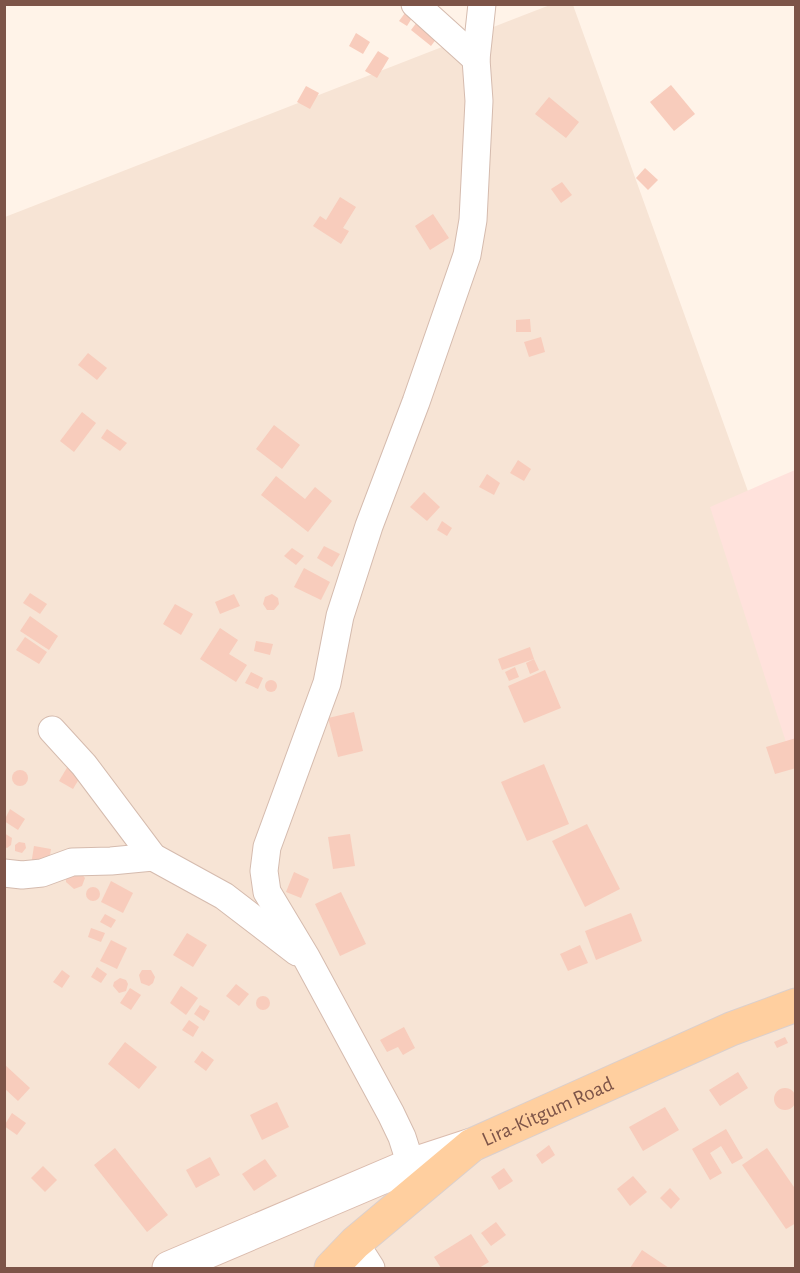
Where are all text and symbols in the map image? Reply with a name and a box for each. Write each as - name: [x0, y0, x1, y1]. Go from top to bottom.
- street label: Lira-Kitgum Road: [479, 1073, 617, 1150]

